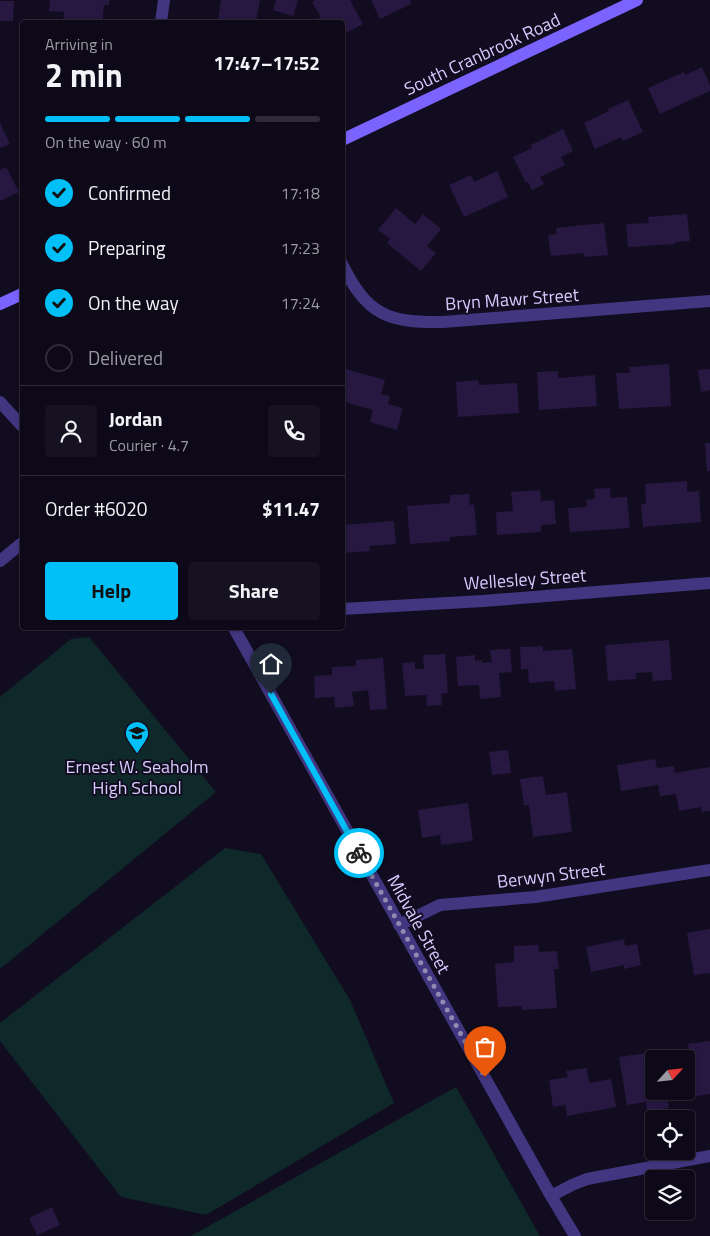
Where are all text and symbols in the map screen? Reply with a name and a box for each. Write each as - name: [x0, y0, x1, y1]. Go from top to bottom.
- street label: South Cranbrook Road: [399, 6, 565, 102]
- text: Arriving in: [45, 32, 113, 56]
- text: 17:47–17:52: [213, 48, 320, 77]
- text: 2 min: [45, 51, 123, 99]
- text: On the way · 60 m: [45, 130, 167, 154]
- text: Confirmed: [88, 178, 171, 207]
- icon: check: [45, 179, 73, 207]
- text: 17:18: [281, 181, 320, 205]
- text: Preparing: [88, 233, 165, 262]
- icon: check: [45, 234, 73, 262]
- text: 17:23: [281, 236, 320, 260]
- street label: Bryn Mawr Street: [444, 281, 580, 317]
- text: On the way: [88, 288, 179, 317]
- icon: check: [45, 289, 73, 317]
- text: 17:24: [281, 291, 320, 315]
- text: Delivered: [88, 343, 163, 372]
- text: Jordan: [109, 404, 162, 433]
- button: person: [45, 405, 97, 457]
- button: phone: [268, 405, 320, 457]
- text: Courier · 4.7: [109, 433, 189, 457]
- text: Order #6020: [45, 494, 147, 523]
- text: $11.47: [262, 494, 320, 523]
- street label: Wellesley Street: [463, 561, 588, 597]
- button: Help: [45, 562, 178, 620]
- button: Share: [188, 562, 320, 620]
- pin: [250, 643, 292, 694]
- icon: home: [257, 650, 285, 678]
- school or university icon: Ernest W. Seaholm High School: [124, 720, 150, 754]
- place label: Ernest W. Seaholm High School: [66, 753, 208, 801]
- courier: [334, 828, 384, 878]
- icon: bike: [345, 839, 373, 867]
- street label: Berwyn Street: [495, 855, 607, 895]
- street label: Midvale Street: [381, 869, 458, 979]
- pin: [464, 1026, 506, 1077]
- icon: bag: [471, 1033, 499, 1061]
- north arrow: [645, 1050, 695, 1100]
- map controls: [645, 1050, 695, 1220]
- button: locate: [645, 1110, 695, 1160]
- button: layers: [645, 1170, 695, 1220]

